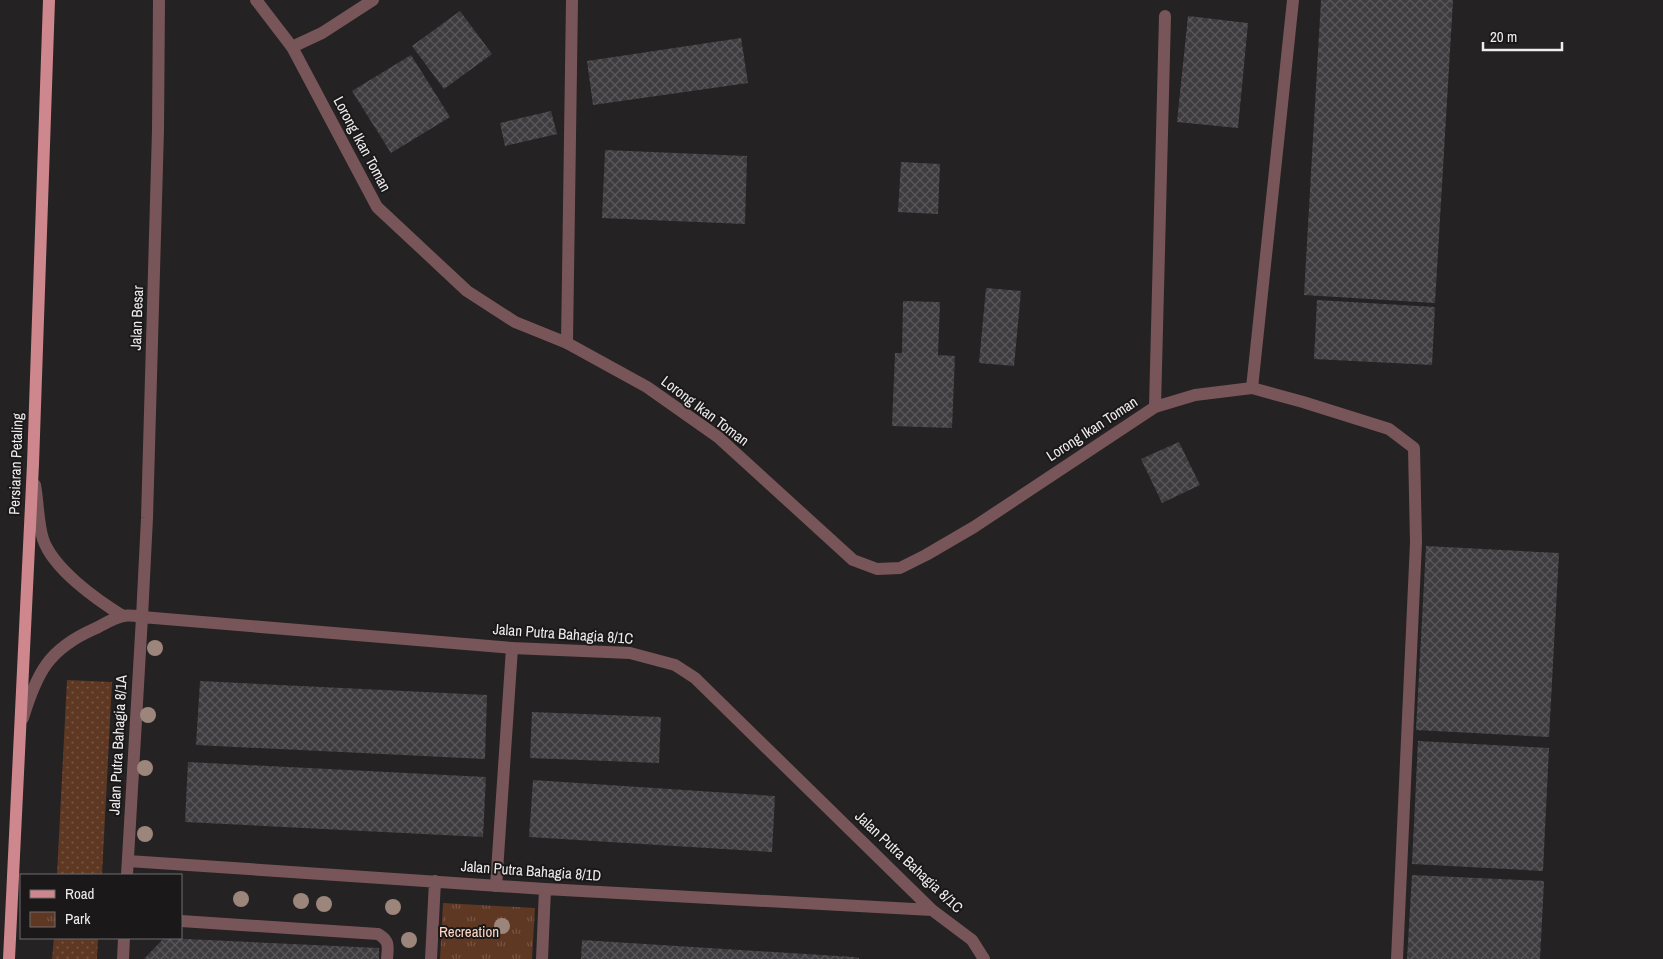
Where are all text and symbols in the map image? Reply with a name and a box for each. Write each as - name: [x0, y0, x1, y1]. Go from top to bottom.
- scale bar: [1483, 20, 1562, 52]
- text: 20 m: [1490, 26, 1517, 47]
- street label: Lorong Ikan Toman: [329, 92, 396, 195]
- street label: Jalan Besar: [125, 285, 148, 351]
- street label: Lorong Ikan Toman: [657, 371, 754, 451]
- street label: Lorong Ikan Toman: [1042, 391, 1142, 466]
- street label: Persiaran Petaling: [3, 413, 28, 515]
- street label: Jalan Putra Bahagia 8/1C: [492, 618, 634, 649]
- street label: Jalan Putra Bahagia 8/1A: [103, 674, 132, 816]
- street label: Jalan Putra Bahagia 8/1C: [851, 806, 968, 917]
- street label: Jalan Putra Bahagia 8/1D: [460, 855, 602, 886]
- legend: [20, 874, 182, 939]
- text: Road: [65, 883, 94, 904]
- text: Park: [65, 908, 91, 929]
- park label: Recreation: [439, 921, 499, 942]

